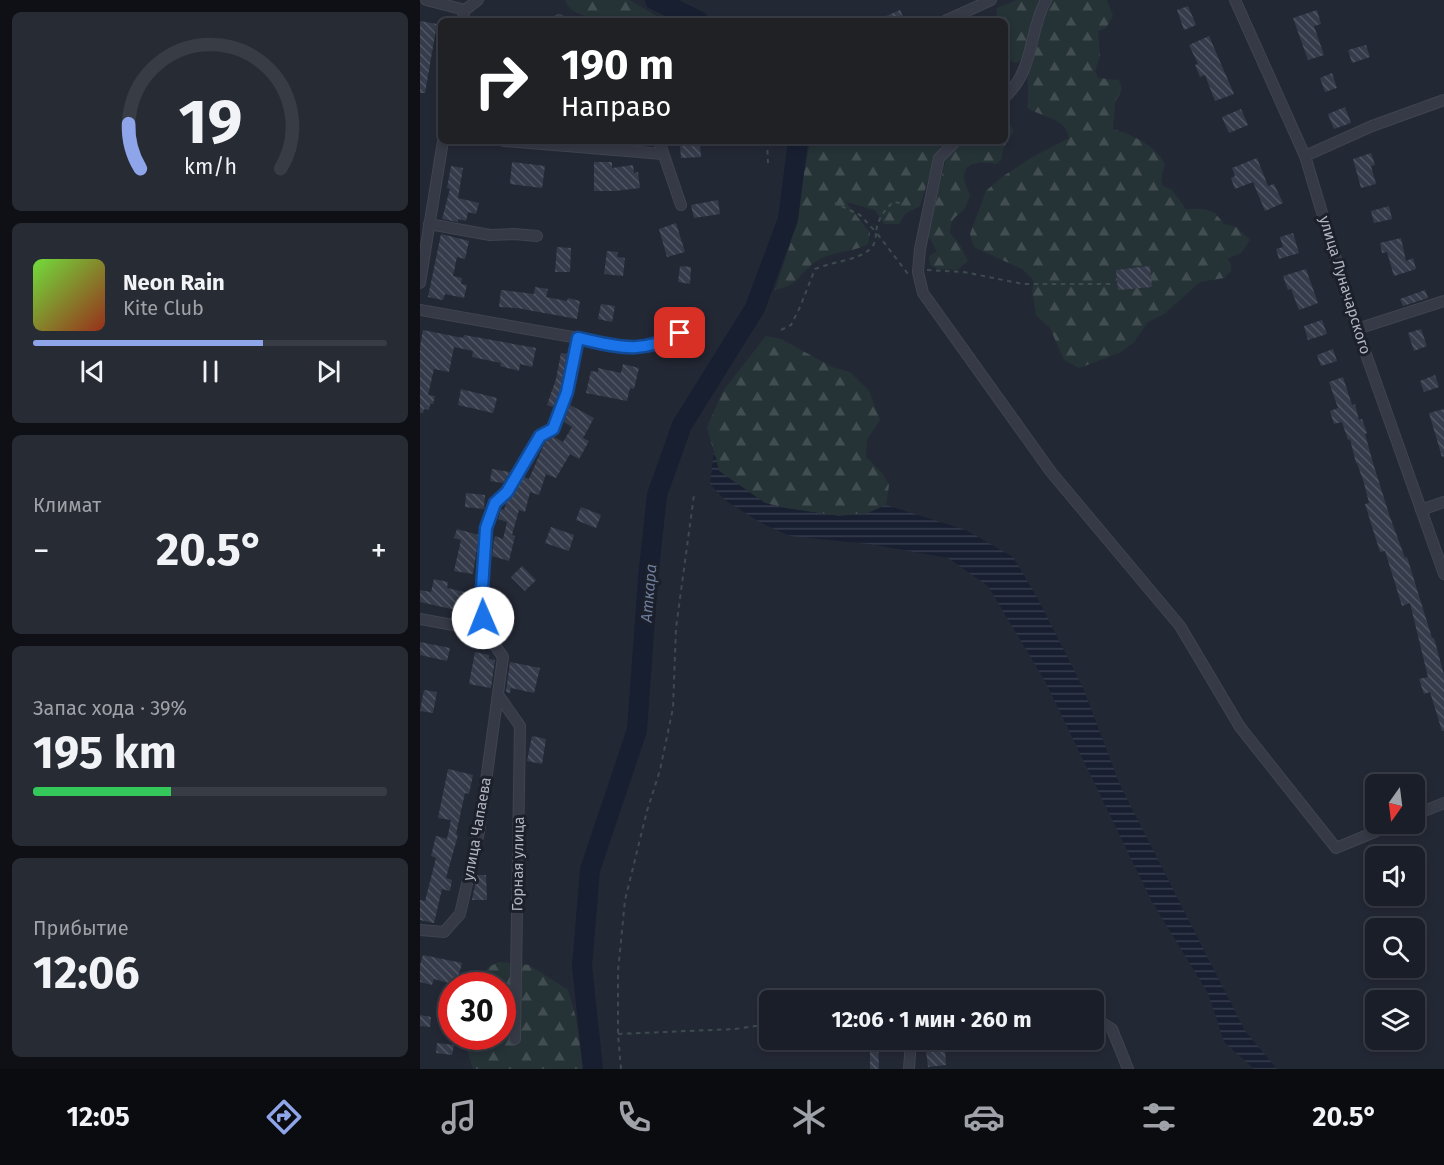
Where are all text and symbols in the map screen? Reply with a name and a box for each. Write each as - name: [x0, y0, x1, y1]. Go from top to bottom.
- text: 190 m: [561, 40, 674, 90]
- icon: right: [462, 42, 540, 120]
- text: 19: [178, 85, 242, 160]
- text: Направо: [561, 91, 671, 123]
- text: km/h: [183, 154, 237, 180]
- street label: улица Луначарского: [1315, 214, 1375, 356]
- text: Neon Rain: [123, 269, 225, 296]
- text: Kite Club: [123, 296, 204, 320]
- pin: [654, 307, 705, 358]
- icon: arrive: [663, 316, 696, 349]
- icon: previous: [76, 355, 109, 388]
- icon: pause: [194, 355, 227, 388]
- icon: next: [312, 355, 345, 388]
- text: Климат: [33, 493, 101, 517]
- text: 20.5°: [156, 523, 264, 577]
- text: −: [33, 531, 50, 571]
- text: +: [371, 531, 387, 571]
- water label: Аткара: [636, 563, 661, 624]
- position arrow: [451, 586, 515, 650]
- text: Запас хода · 39%: [33, 696, 187, 720]
- text: 195 km: [33, 726, 177, 780]
- north arrow: [1365, 774, 1425, 834]
- map controls: [1365, 774, 1425, 1050]
- street label: улица Чапаева: [459, 776, 495, 882]
- street label: Горная улица: [508, 816, 528, 912]
- button: sound: [1365, 846, 1425, 906]
- text: Прибытие: [33, 916, 129, 940]
- button: search: [1365, 918, 1425, 978]
- text: 12:06: [33, 946, 140, 1000]
- speed limit sign: 30: [438, 972, 516, 1050]
- button: layers: [1365, 990, 1425, 1050]
- text: 12:06 · 1 мин · 260 m: [831, 1006, 1032, 1033]
- icon: directions: [263, 1096, 305, 1138]
- icon: music: [438, 1096, 480, 1138]
- icon: phone: [613, 1096, 655, 1138]
- icon: climate: [788, 1096, 830, 1138]
- icon: car: [963, 1096, 1005, 1138]
- icon: filters: [1138, 1096, 1180, 1138]
- text: 12:05: [66, 1101, 130, 1133]
- text: 20.5°: [1313, 1101, 1377, 1133]

